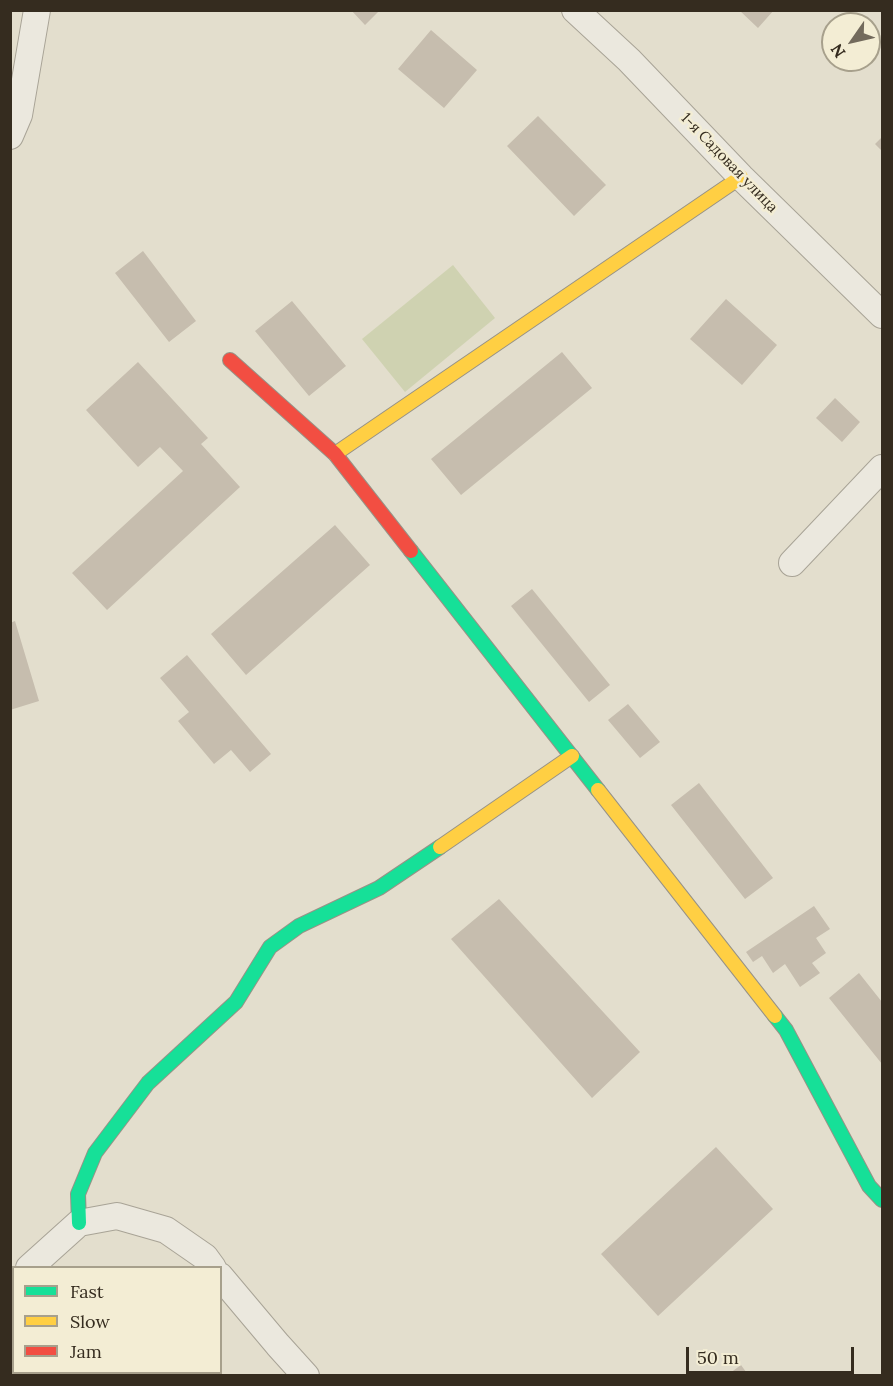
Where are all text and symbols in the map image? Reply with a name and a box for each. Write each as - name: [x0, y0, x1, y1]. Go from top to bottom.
- north arrow: [821, 12, 881, 72]
- text: N: [826, 40, 849, 62]
- street label: 1-я Садовая улица: [677, 109, 781, 217]
- legend: [12, 1266, 222, 1374]
- text: Fast: [70, 1280, 104, 1303]
- text: Slow: [70, 1310, 110, 1333]
- scale bar: [689, 1335, 857, 1373]
- text: Jam: [70, 1340, 102, 1363]
- text: 50 m: [697, 1346, 739, 1369]

